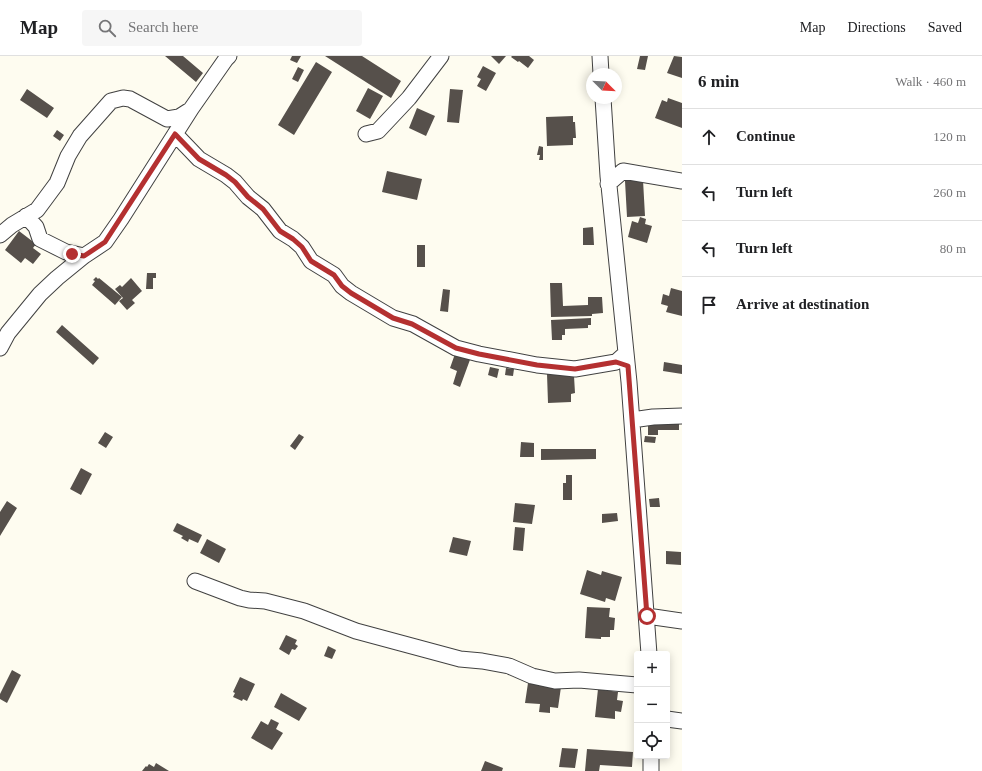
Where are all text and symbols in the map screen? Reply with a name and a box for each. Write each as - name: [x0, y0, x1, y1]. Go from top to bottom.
- search box: [82, 10, 362, 46]
- text: Map: [20, 17, 58, 38]
- icon: search: [96, 17, 118, 39]
- text: Search here: [128, 19, 198, 35]
- text: Map: [800, 20, 825, 35]
- text: Directions: [847, 20, 906, 35]
- text: Saved: [928, 20, 962, 35]
- north arrow: [586, 68, 622, 104]
- text: 6 min: [698, 72, 739, 91]
- text: Walk · 460 m: [895, 74, 966, 89]
- icon: ahead: [698, 126, 720, 148]
- text: Continue: [736, 128, 795, 144]
- text: 120 m: [933, 129, 966, 144]
- icon: left: [698, 182, 720, 204]
- text: Turn left: [736, 184, 793, 200]
- text: 260 m: [933, 185, 966, 200]
- icon: left: [698, 238, 720, 260]
- text: Turn left: [736, 240, 793, 256]
- text: 80 m: [940, 241, 966, 256]
- route end: [63, 245, 81, 263]
- icon: arrive: [698, 294, 720, 316]
- text: Arrive at destination: [736, 296, 869, 312]
- route start: [638, 607, 656, 625]
- map controls: [634, 651, 670, 759]
- button: +: [634, 651, 670, 687]
- button: −: [634, 687, 670, 723]
- button: locate: [634, 723, 670, 759]

